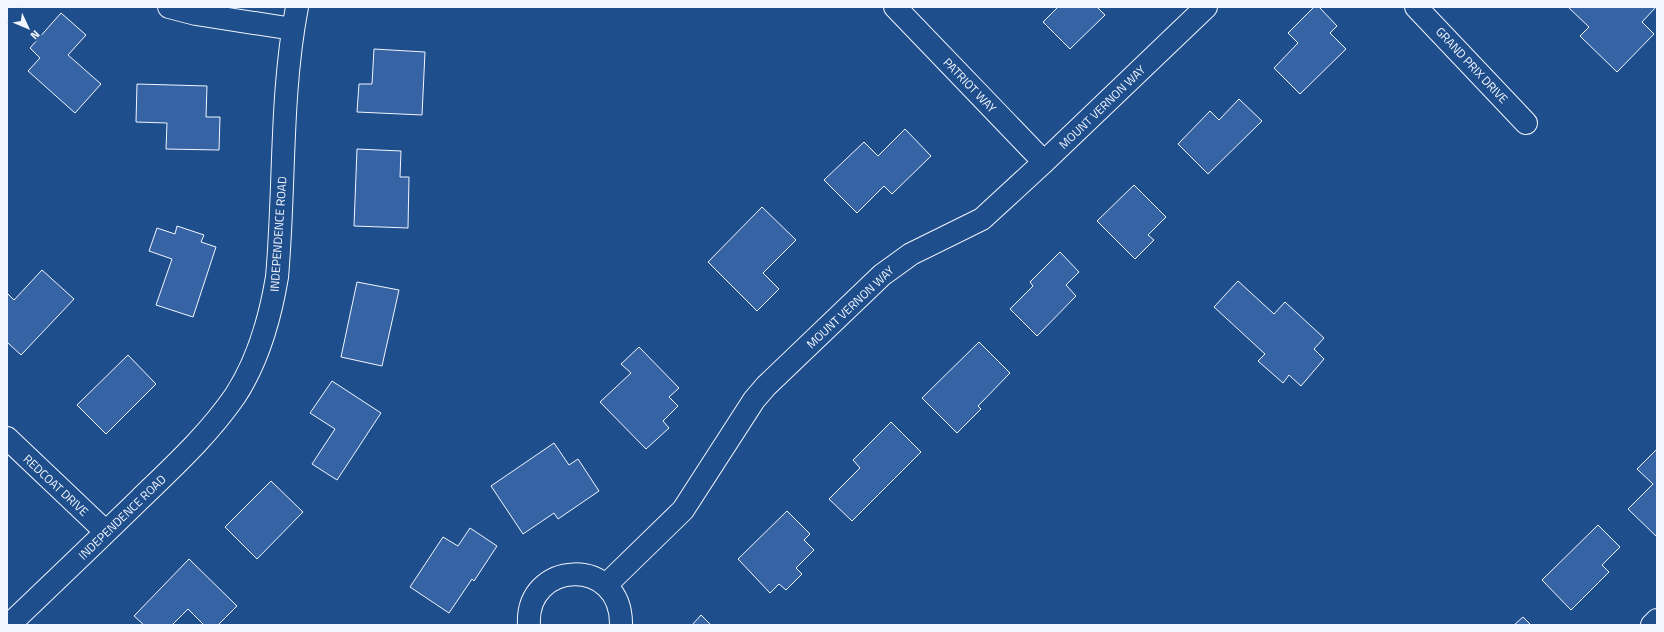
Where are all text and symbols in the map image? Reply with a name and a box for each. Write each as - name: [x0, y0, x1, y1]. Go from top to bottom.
- north arrow: [8, 8, 48, 48]
- street label: GRAND PRIX DRIVE: [1431, 22, 1513, 108]
- text: N: [27, 27, 44, 43]
- street label: PATRIOT WAY: [939, 53, 1002, 117]
- street label: MOUNT VERNON WAY: [1054, 60, 1150, 153]
- street label: INDEPENDENCE ROAD: [264, 175, 292, 292]
- street label: MOUNT VERNON WAY: [802, 261, 899, 353]
- street label: REDCOAT DRIVE: [19, 450, 93, 521]
- street label: INDEPENDENCE ROAD: [74, 470, 170, 564]

